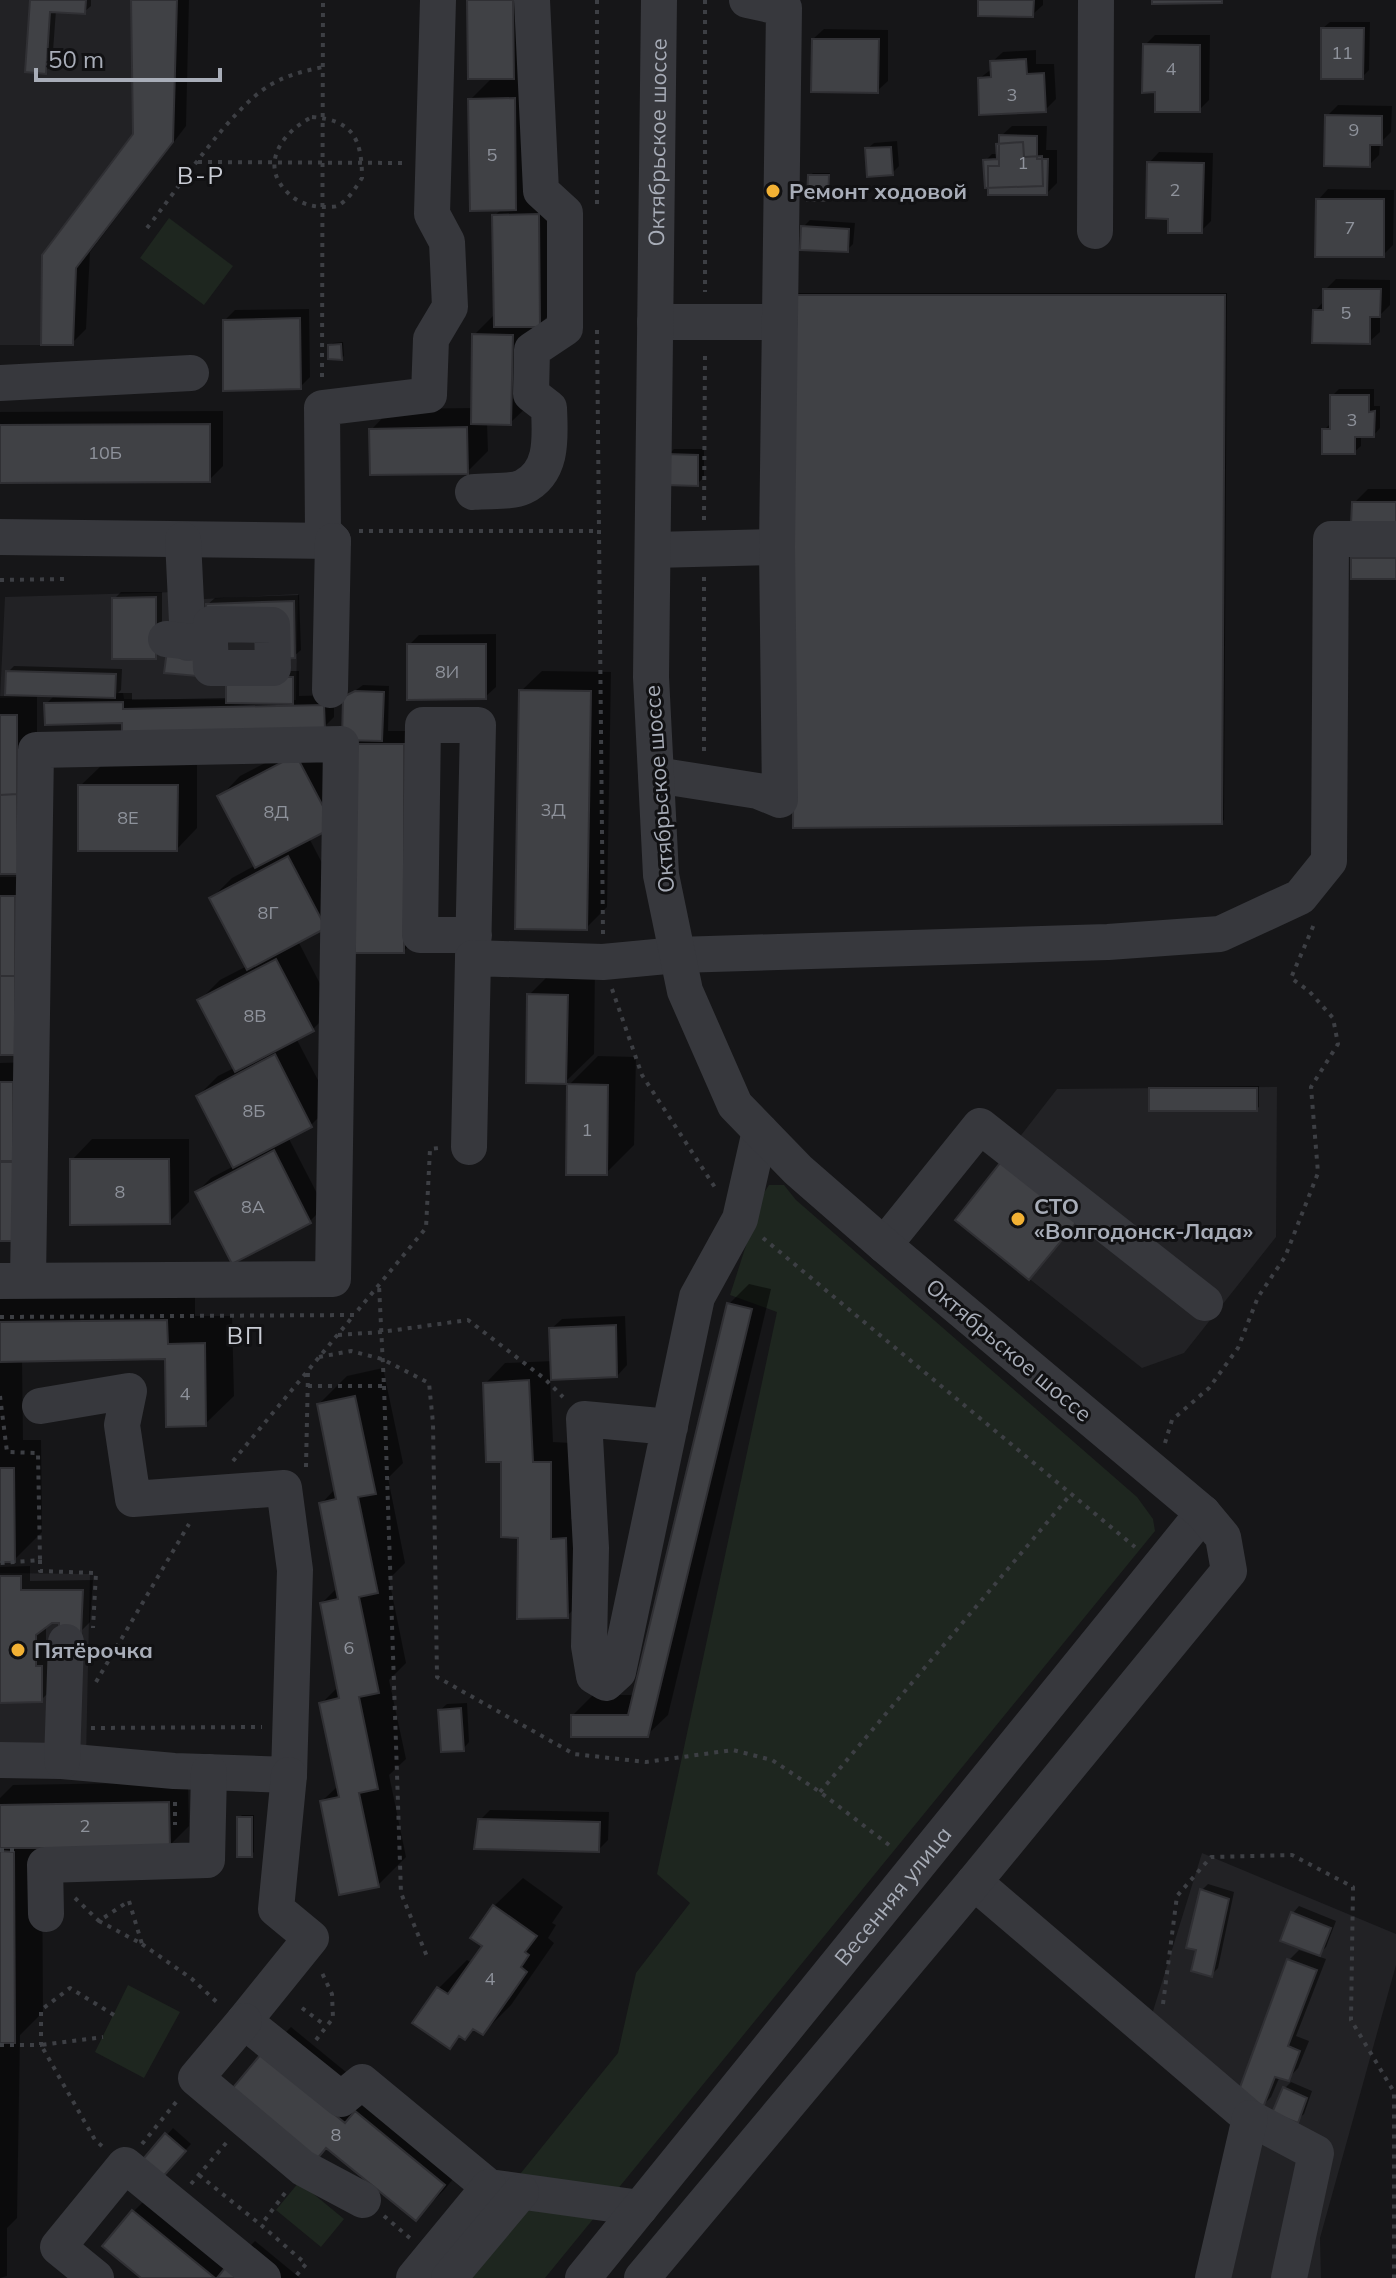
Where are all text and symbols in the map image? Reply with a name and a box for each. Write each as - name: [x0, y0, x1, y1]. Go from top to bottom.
- scale bar: [36, 32, 220, 82]
- street label: Октябрьское шоссе: [642, 38, 673, 246]
- house number: 11: [1331, 41, 1353, 64]
- text: 50 m: [48, 44, 104, 74]
- house number: 4: [1166, 57, 1177, 80]
- house number: 3: [1007, 83, 1017, 106]
- house number: 9: [1349, 118, 1359, 141]
- house number: 5: [487, 143, 498, 166]
- house number: 1: [1018, 151, 1028, 174]
- district label: В-Р: [177, 160, 225, 190]
- place label: Ремонт ходовой: [789, 177, 967, 205]
- house number: 2: [1170, 178, 1180, 201]
- marker: Ремонт ходовой: [764, 182, 782, 200]
- house number: 7: [1345, 216, 1355, 239]
- house number: 5: [1341, 301, 1352, 324]
- house number: 3: [1347, 408, 1357, 431]
- house number: 10Б: [88, 441, 122, 464]
- house number: 8И: [435, 660, 459, 683]
- street label: Октябрьское шоссе: [638, 684, 680, 894]
- house number: 3Д: [540, 798, 566, 821]
- house number: 8Д: [263, 800, 289, 823]
- house number: 8Е: [117, 806, 139, 829]
- house number: 8Г: [258, 901, 278, 924]
- house number: 8В: [243, 1004, 267, 1027]
- house number: 8Б: [243, 1099, 266, 1122]
- house number: 1: [582, 1118, 592, 1141]
- house number: 8: [115, 1180, 125, 1203]
- place label: СТО «Волгодонск-Лада»: [1034, 1192, 1253, 1245]
- house number: 8А: [241, 1195, 265, 1218]
- marker: СТО «Волгодонск-Лада»: [1009, 1210, 1027, 1228]
- street label: Октябрьское шоссе: [920, 1272, 1098, 1428]
- district label: ВП: [227, 1320, 265, 1350]
- house number: 4: [180, 1382, 191, 1405]
- place label: Пятёрочка: [34, 1636, 153, 1664]
- house number: 6: [344, 1636, 354, 1659]
- marker: Пятёрочка: [9, 1641, 27, 1659]
- house number: 2: [80, 1814, 90, 1837]
- street label: Весенняя улица: [828, 1821, 957, 1971]
- house number: 4: [485, 1967, 496, 1990]
- house number: 8: [331, 2123, 341, 2146]

